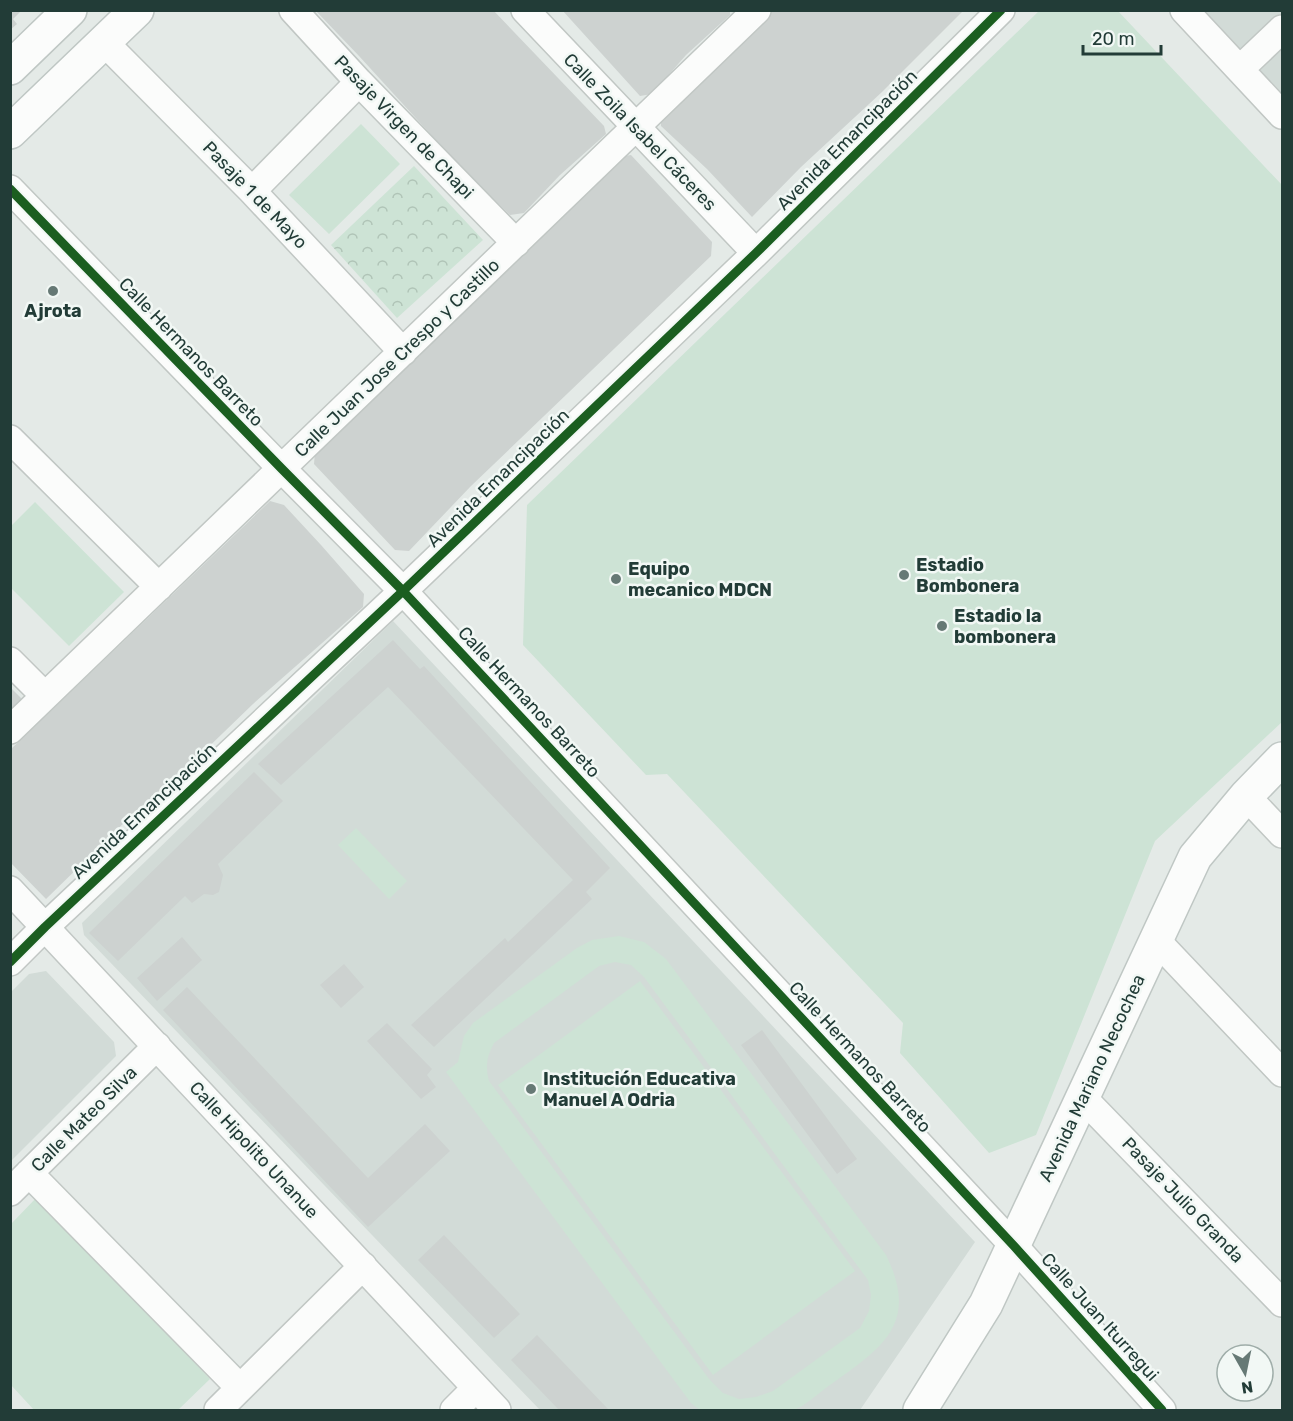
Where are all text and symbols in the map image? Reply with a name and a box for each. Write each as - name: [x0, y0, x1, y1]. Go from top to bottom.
- scale bar: [1083, 18, 1161, 56]
- text: 20 m: [1092, 28, 1134, 50]
- street label: Calle Zoila Isabel Cáceres: [559, 49, 721, 215]
- street label: Pasaje Virgen de Chapi: [330, 51, 478, 203]
- street label: Avenida Emancipación: [772, 65, 922, 215]
- street label: Pasaje 1 de Mayo: [198, 137, 312, 253]
- street label: Calle Juan Jose Crespo y Castillo: [290, 254, 504, 462]
- street label: Calle Hermanos Barreto: [114, 273, 268, 431]
- marker: Ajrota: [46, 284, 60, 298]
- place label: Ajrota: [24, 300, 82, 322]
- street label: Avenida Emancipación: [422, 404, 574, 552]
- place label: Estadio Bombonera: [916, 554, 1019, 597]
- place label: Equipo mecanico MDCN: [628, 558, 772, 601]
- marker: Estadio Bombonera: [897, 568, 911, 582]
- marker: Equipo mecanico MDCN: [609, 572, 623, 586]
- place label: Estadio la bombonera: [954, 605, 1056, 648]
- marker: Estadio la bombonera: [935, 619, 949, 633]
- street label: Calle Hermanos Barreto: [453, 622, 605, 782]
- street label: Avenida Emancipación: [67, 738, 221, 884]
- street label: Avenida Mariano Necochea: [1034, 971, 1150, 1185]
- street label: Calle Hermanos Barreto: [784, 977, 936, 1137]
- street label: Calle Mateo Silva: [26, 1061, 142, 1177]
- place label: Institución Educativa Manuel A Odria: [543, 1068, 736, 1111]
- street label: Calle Hipolito Unanue: [185, 1077, 323, 1223]
- marker: Institución Educativa Manuel A Odria: [524, 1082, 538, 1096]
- street label: Pasaje Julio Granda: [1118, 1133, 1248, 1267]
- street label: Calle Juan Iturregui: [1037, 1248, 1163, 1386]
- north arrow: [1215, 1343, 1275, 1403]
- text: N: [1240, 1377, 1254, 1398]

